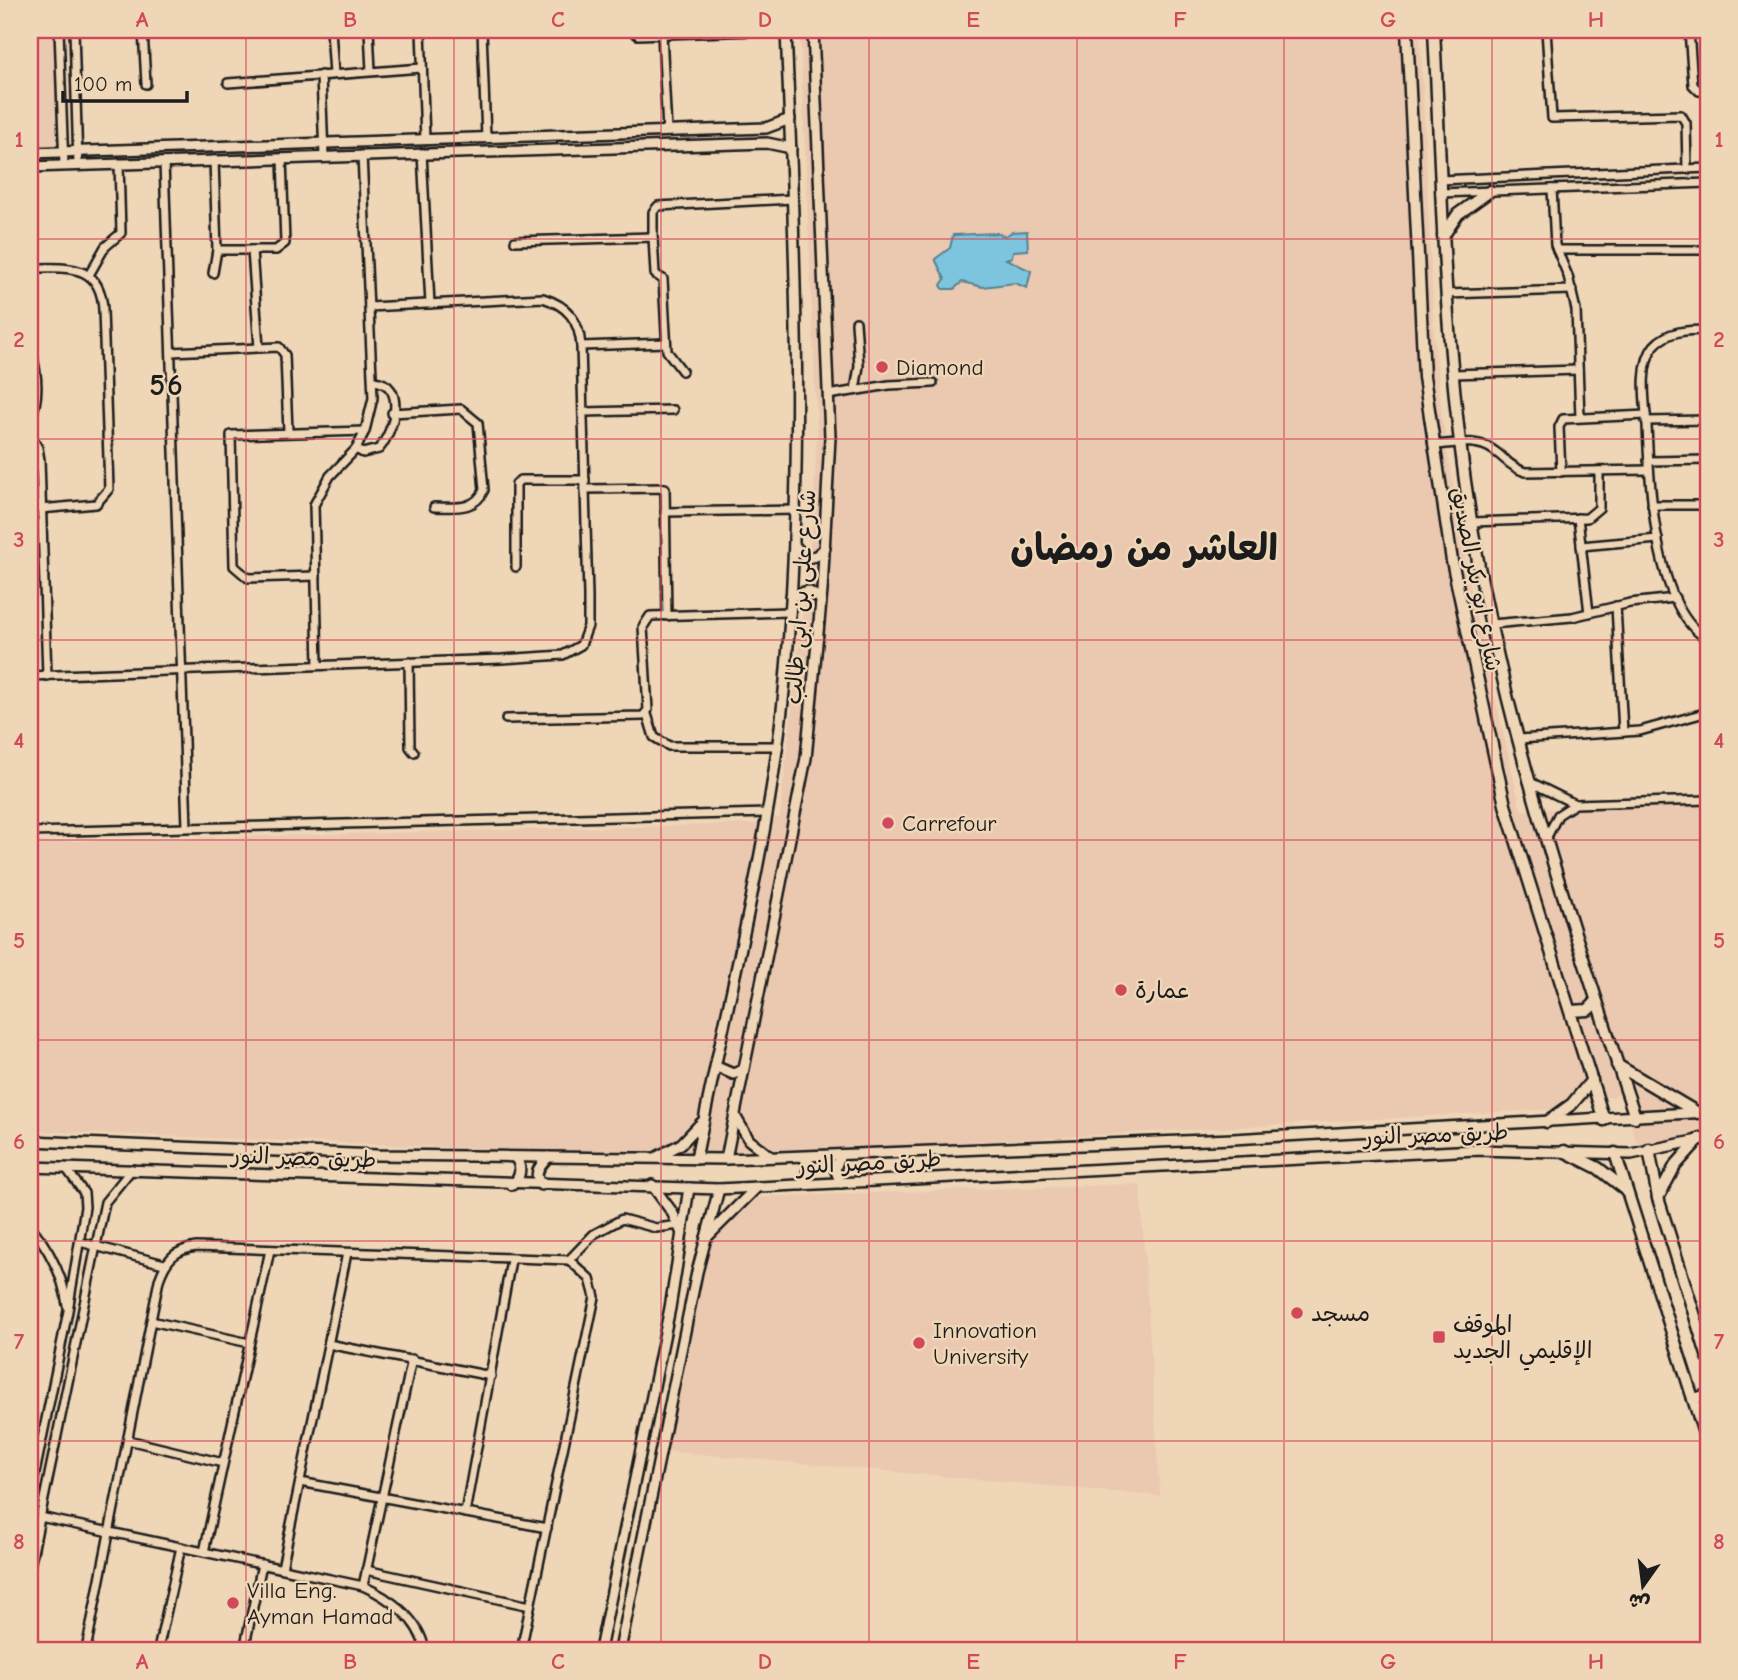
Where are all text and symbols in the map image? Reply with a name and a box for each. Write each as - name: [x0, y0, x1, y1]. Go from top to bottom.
- text: A: [136, 6, 149, 33]
- text: B: [343, 6, 357, 33]
- text: C: [551, 6, 565, 33]
- text: D: [758, 6, 772, 33]
- text: E: [966, 6, 980, 33]
- text: F: [1173, 6, 1187, 33]
- text: G: [1380, 6, 1396, 33]
- text: H: [1588, 6, 1604, 33]
- scale bar: [63, 60, 187, 104]
- text: 100 m: [74, 72, 132, 96]
- text: 1: [14, 126, 24, 153]
- text: 1: [1714, 126, 1724, 153]
- text: 2: [13, 326, 25, 353]
- text: 2: [1713, 326, 1725, 353]
- place label: Diamond: [896, 354, 984, 381]
- marker: Diamond: [874, 359, 890, 375]
- district label: 56: [149, 368, 185, 403]
- street label: شارع ابو بكر الصديق: [1443, 485, 1508, 674]
- street label: شارع على بن ابى طالب: [780, 489, 823, 706]
- text: 3: [13, 526, 25, 553]
- text: 3: [1713, 526, 1725, 553]
- district label: العاشر من رمضان: [1010, 527, 1278, 569]
- text: 4: [14, 727, 25, 754]
- text: 4: [1714, 727, 1725, 754]
- place label: Carrefour: [902, 810, 997, 837]
- marker: Carrefour: [880, 815, 896, 831]
- text: 5: [13, 927, 25, 954]
- text: 5: [1713, 927, 1725, 954]
- place label: عمارة: [1135, 977, 1191, 1004]
- marker: عمارة: [1113, 982, 1129, 998]
- street label: طريق مصر النور: [1361, 1118, 1509, 1152]
- text: 6: [13, 1128, 25, 1155]
- text: 6: [1713, 1128, 1725, 1155]
- street label: طريق مصر النور: [229, 1141, 377, 1175]
- street label: طريق مصر النور: [794, 1145, 942, 1181]
- place label: مسجد: [1311, 1300, 1370, 1327]
- marker: مسجد: [1289, 1305, 1305, 1321]
- place label: الموقف الإقليمي الجديد: [1453, 1311, 1592, 1371]
- place label: Innovation University: [933, 1317, 1037, 1370]
- text: 7: [14, 1328, 25, 1355]
- text: 7: [1714, 1328, 1725, 1355]
- marker: الموقف الإقليمي الجديد: [1431, 1329, 1447, 1345]
- marker: Innovation University: [911, 1335, 927, 1351]
- text: 8: [13, 1528, 25, 1555]
- text: 8: [1713, 1528, 1725, 1555]
- north arrow: [1608, 1550, 1678, 1620]
- place label: Villa Eng. Ayman Hamad: [247, 1577, 394, 1630]
- text: ش: [1626, 1588, 1652, 1615]
- marker: Villa Eng. Ayman Hamad: [225, 1595, 241, 1611]
- text: A: [136, 1648, 149, 1675]
- text: B: [343, 1648, 357, 1675]
- text: C: [551, 1648, 565, 1675]
- text: D: [758, 1648, 772, 1675]
- text: E: [966, 1648, 980, 1675]
- text: F: [1173, 1648, 1187, 1675]
- text: G: [1380, 1648, 1396, 1675]
- text: H: [1588, 1648, 1604, 1675]

